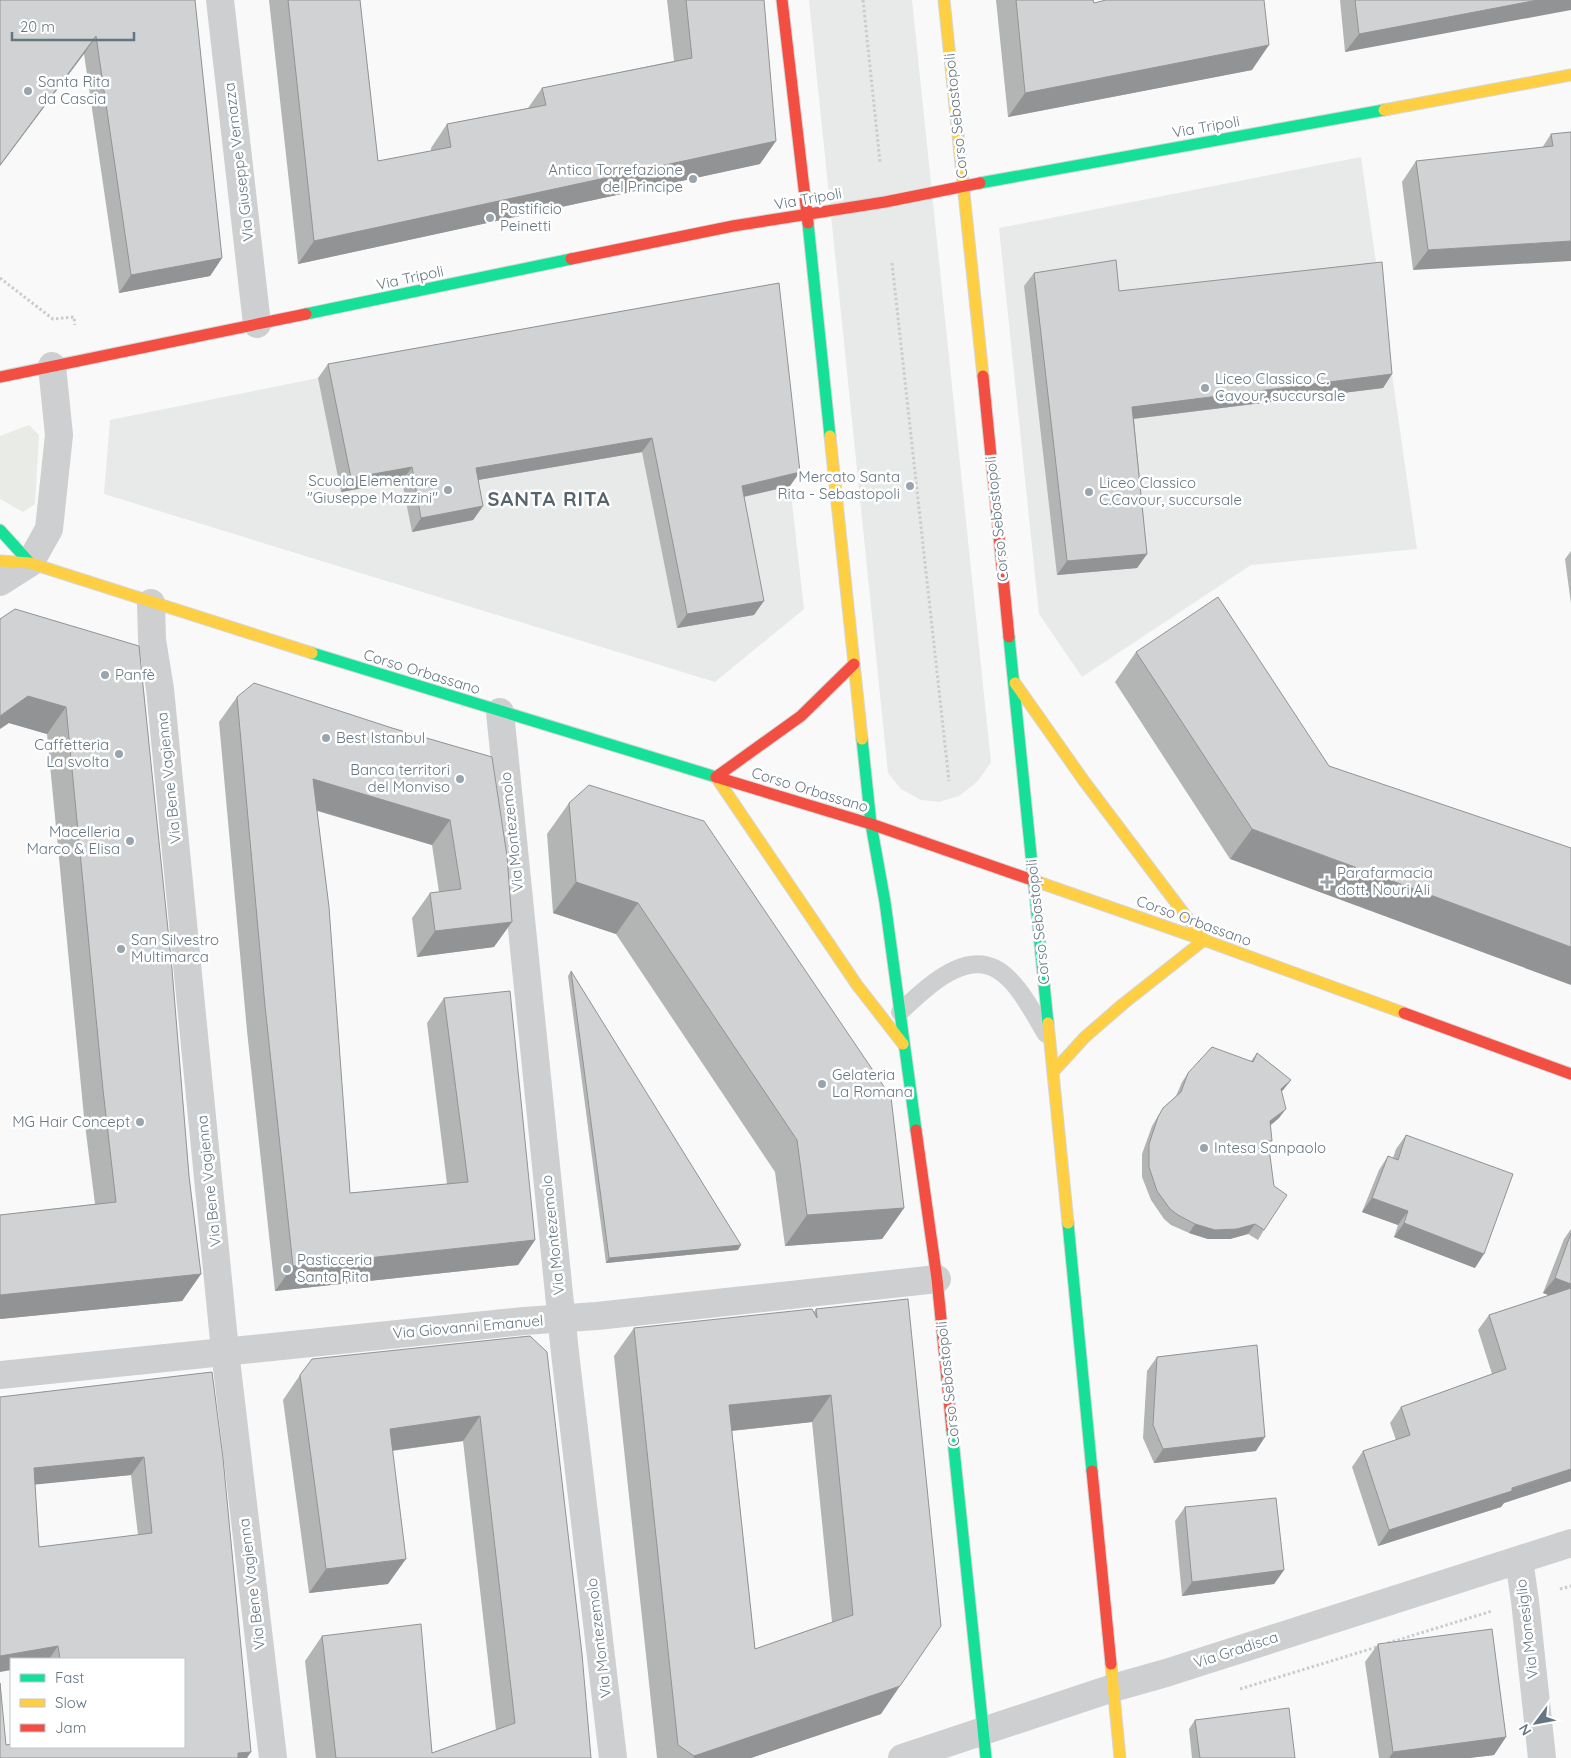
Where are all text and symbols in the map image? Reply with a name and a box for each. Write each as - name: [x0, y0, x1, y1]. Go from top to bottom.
- scale bar: [12, 10, 135, 42]
- text: 20 m: [20, 17, 55, 36]
- street label: Corso Sebastopoli: [939, 52, 972, 180]
- place label: Santa Rita da Cascia: [38, 72, 110, 108]
- street label: Via Giuseppe Vernazza: [219, 82, 258, 243]
- marker: Santa Rita da Cascia: [22, 85, 34, 97]
- street label: Via Tripoli: [1171, 111, 1241, 142]
- place label: Antica Torrefazione del Principe: [548, 160, 683, 196]
- marker: Antica Torrefazione del Principe: [687, 173, 699, 185]
- street label: Via Tripoli: [773, 183, 843, 214]
- place label: Pastificio Peinetti: [500, 199, 562, 235]
- marker: Pastificio Peinetti: [484, 212, 496, 224]
- street label: Via Tripoli: [375, 261, 445, 294]
- place label: Liceo Classico C. Cavour, succursale: [1215, 369, 1345, 405]
- marker: Liceo Classico C. Cavour, succursale: [1199, 382, 1211, 394]
- street label: Corso Sebastopoli: [980, 455, 1013, 583]
- place label: Mercato Santa Rita - Sebastopoli: [778, 467, 900, 503]
- place label: Scuola Elementare "Giuseppe Mazzini": [307, 471, 438, 507]
- place label: Liceo Classico C.Cavour, succursale: [1099, 473, 1242, 509]
- marker: Mercato Santa Rita - Sebastopoli: [904, 480, 916, 492]
- marker: Scuola Elementare "Giuseppe Mazzini": [442, 484, 454, 496]
- district label: SANTA RITA: [488, 486, 610, 511]
- marker: Liceo Classico C.Cavour, succursale: [1083, 486, 1095, 498]
- street label: Corso Orbassano: [361, 645, 483, 698]
- place label: Panfè: [115, 665, 155, 684]
- marker: Panfè: [99, 669, 111, 681]
- street label: Via Bene Vagienna: [152, 711, 185, 845]
- place label: Best Istanbul: [336, 728, 425, 747]
- marker: Best Istanbul: [320, 732, 332, 744]
- place label: Caffetteria La svolta: [34, 735, 109, 771]
- marker: Caffetteria La svolta: [113, 748, 125, 760]
- place label: Banca territori del Monviso: [350, 760, 450, 796]
- street label: Corso Orbassano: [749, 763, 871, 816]
- street label: Via Montezemolo: [496, 771, 527, 893]
- marker: Banca territori del Monviso: [454, 773, 466, 785]
- place label: Macelleria Marco & Elisa: [26, 822, 120, 858]
- marker: Macelleria Marco & Elisa: [124, 835, 136, 847]
- street label: Corso Sebastopoli: [1021, 858, 1054, 986]
- place label: Parafarmacia dott. Nouri Ali: [1337, 863, 1433, 899]
- marker: Parafarmacia dott. Nouri Ali: [1321, 876, 1333, 888]
- street label: Corso Orbassano: [1134, 891, 1254, 950]
- place label: San Silvestro Multimarca: [131, 930, 219, 966]
- marker: San Silvestro Multimarca: [115, 943, 127, 955]
- place label: Gelateria La Romana: [832, 1065, 913, 1101]
- marker: Gelateria La Romana: [816, 1078, 828, 1090]
- place label: MG Hair Concept: [12, 1112, 130, 1131]
- street label: Via Bene Vagienna: [192, 1114, 225, 1248]
- marker: MG Hair Concept: [134, 1116, 146, 1128]
- place label: Intesa Sanpaolo: [1214, 1138, 1326, 1157]
- marker: Intesa Sanpaolo: [1198, 1142, 1210, 1154]
- street label: Via Montezemolo: [537, 1174, 568, 1296]
- place label: Pasticceria Santa Rita: [297, 1250, 372, 1286]
- marker: Pasticceria Santa Rita: [281, 1263, 293, 1275]
- street label: Via Giovanni Emanuel: [392, 1310, 544, 1343]
- street label: Corso Sebastopoli: [931, 1320, 964, 1448]
- street label: Via Bene Vagienna: [234, 1517, 269, 1651]
- street label: Via Montezemolo: [582, 1577, 615, 1699]
- street label: Via Monesiglio: [1511, 1578, 1542, 1680]
- street label: Via Gradisca: [1191, 1627, 1280, 1672]
- legend: [10, 1658, 185, 1748]
- text: Fast: [55, 1668, 84, 1687]
- text: Slow: [55, 1693, 87, 1712]
- north arrow: [1511, 1698, 1561, 1748]
- text: Jam: [55, 1718, 86, 1737]
- text: N: [1515, 1721, 1535, 1739]

